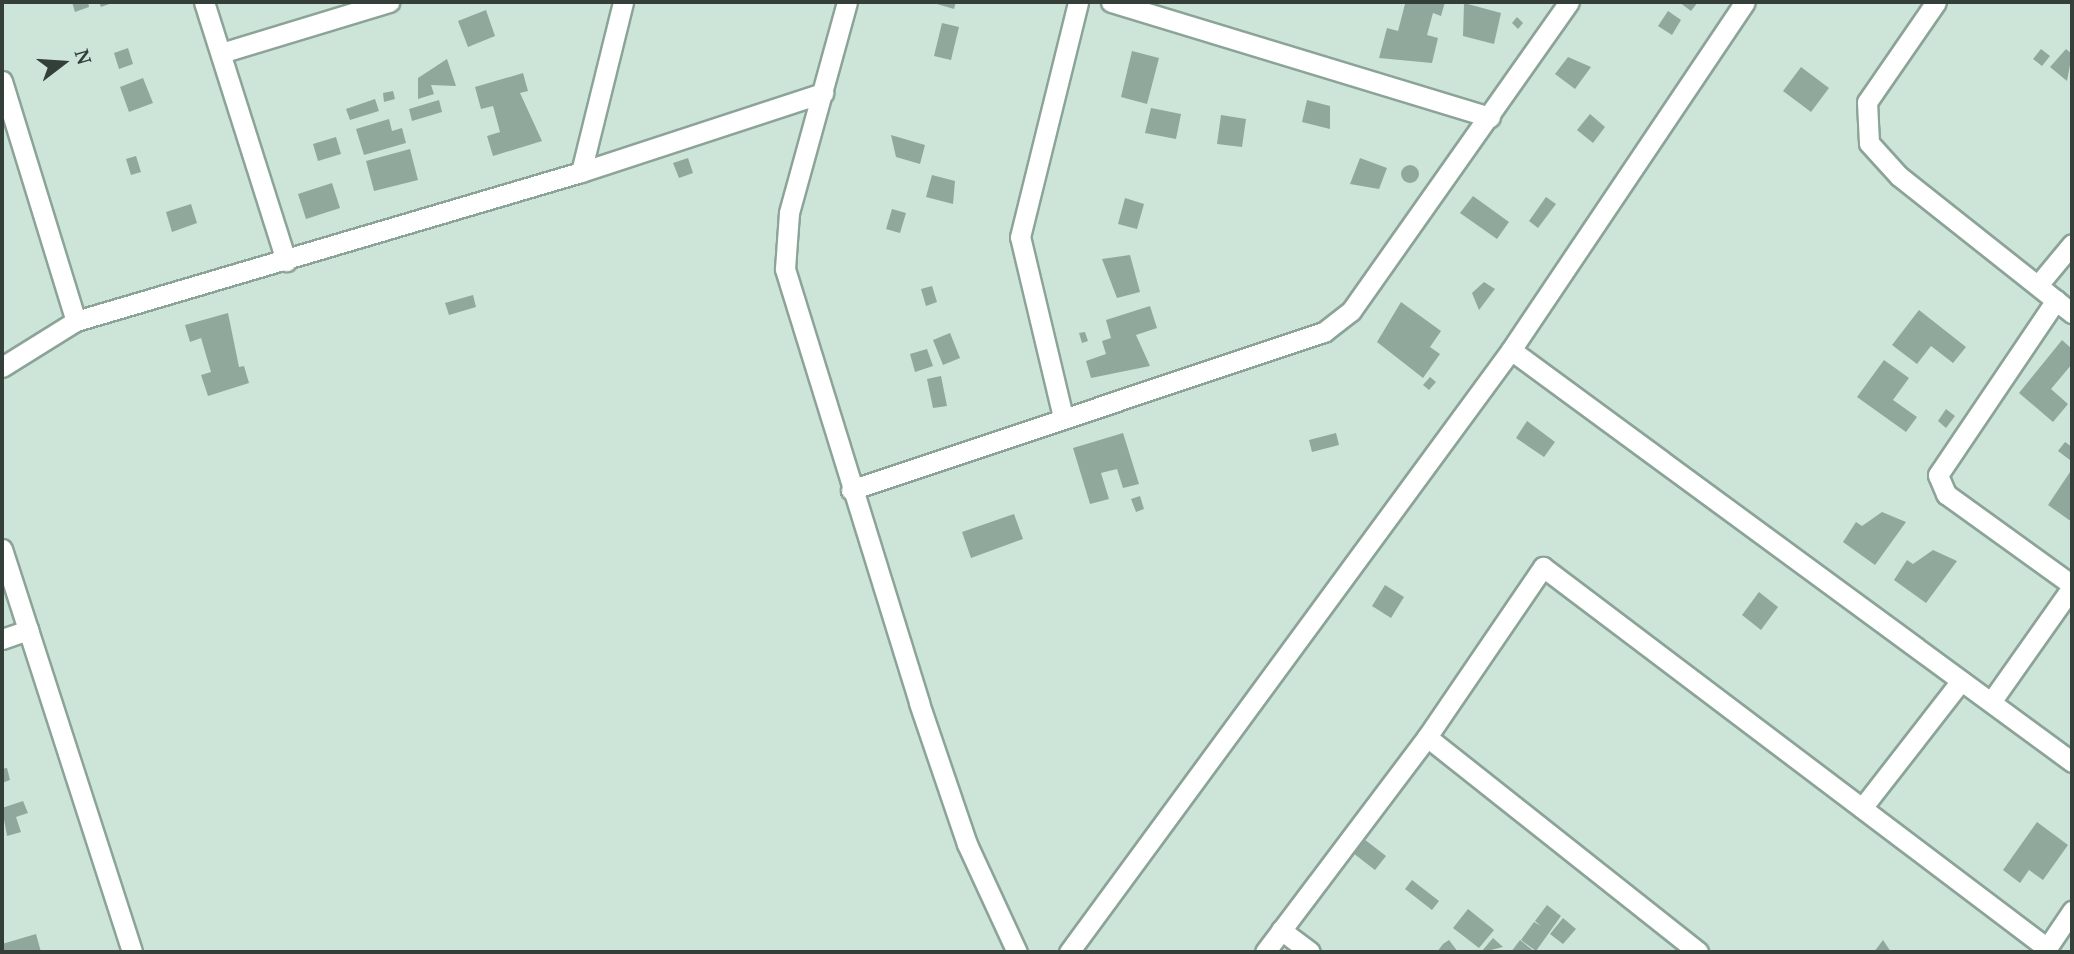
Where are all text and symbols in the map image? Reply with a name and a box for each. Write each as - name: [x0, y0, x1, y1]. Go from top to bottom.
- north arrow: [28, 28, 98, 98]
- text: N: [68, 46, 98, 68]

